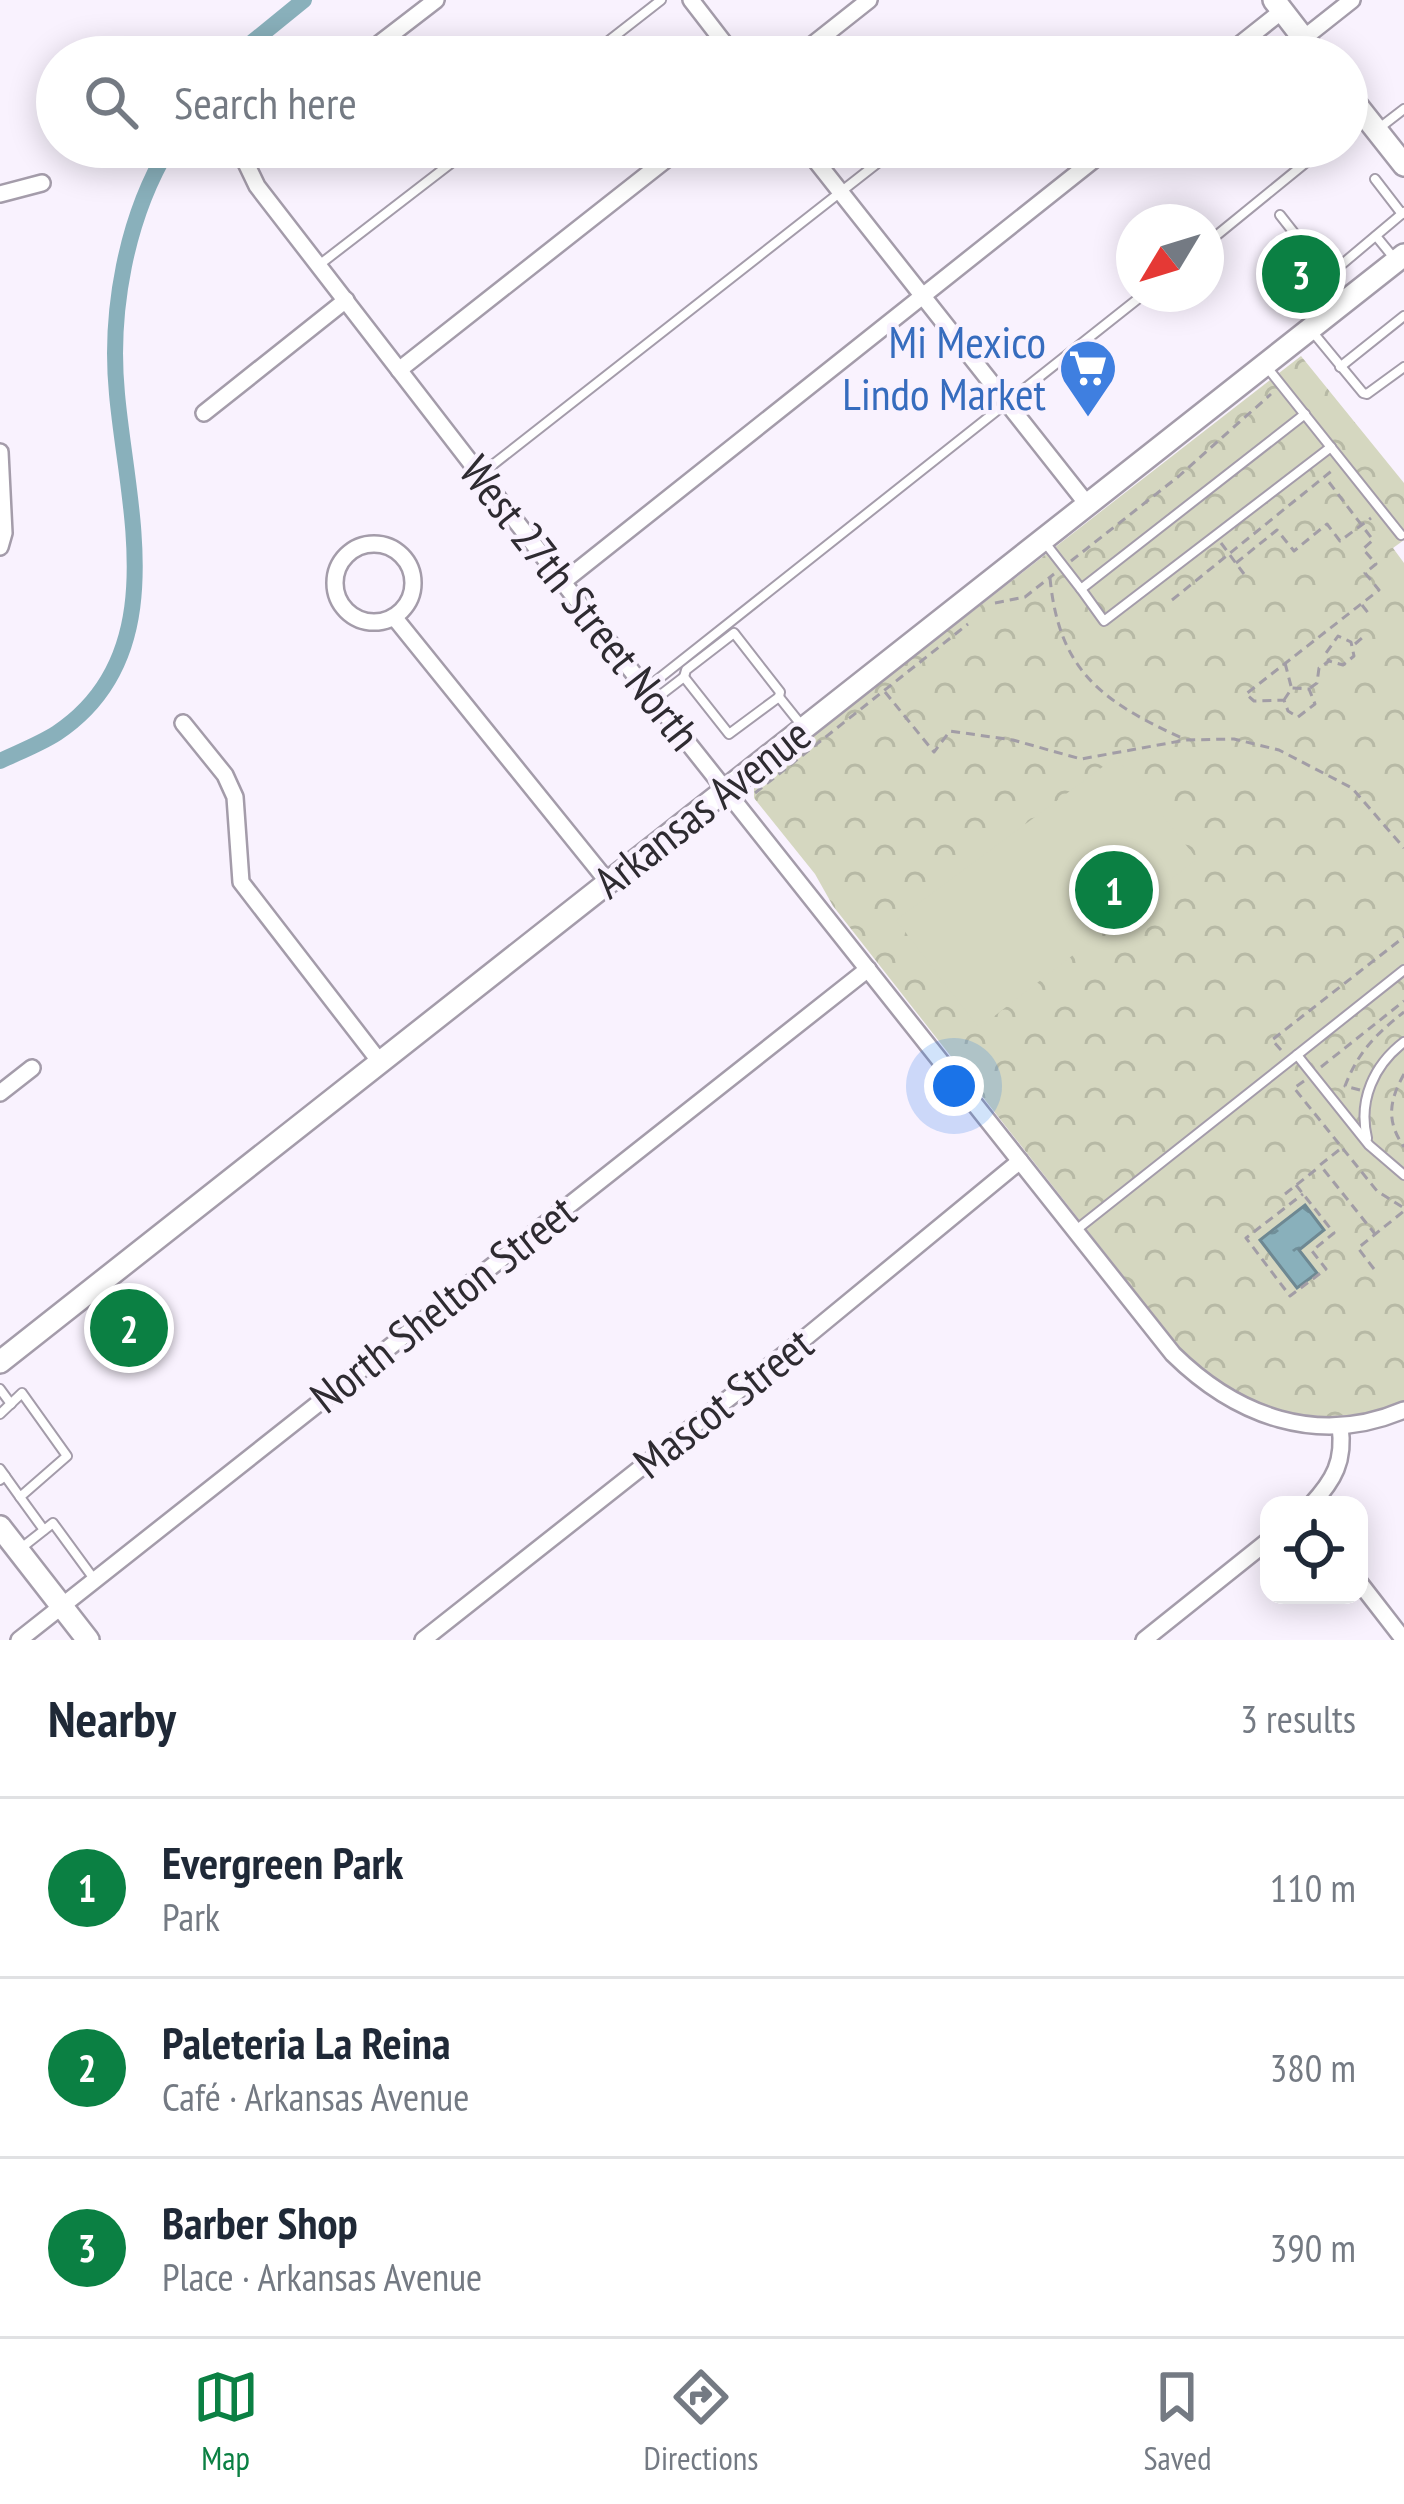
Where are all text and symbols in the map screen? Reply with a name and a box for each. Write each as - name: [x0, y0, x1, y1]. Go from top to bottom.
- search box: [36, 36, 1368, 168]
- icon: search: [78, 69, 144, 135]
- text: Search here: [174, 73, 357, 131]
- north arrow: [1116, 204, 1224, 312]
- pin: 3: [1262, 229, 1340, 319]
- place label: Mi Mexico Lindo Market: [842, 312, 1047, 422]
- supermarket icon: Mi Mexico Lindo Market: [1057, 337, 1119, 419]
- street label: West 27th Street North: [448, 443, 714, 761]
- street label: Arkansas Avenue: [581, 705, 821, 910]
- pin: 1: [1075, 845, 1153, 935]
- your location: [924, 1056, 984, 1116]
- street label: North Shelton Street: [298, 1181, 587, 1425]
- pin: 2: [90, 1283, 168, 1373]
- street label: Mascot Street: [621, 1314, 824, 1490]
- map controls: [1260, 1496, 1368, 1604]
- button: locate: [1260, 1496, 1368, 1604]
- text: Nearby: [48, 1685, 176, 1751]
- text: 3 results: [1240, 1693, 1356, 1744]
- text: Evergreen Park: [162, 1833, 403, 1891]
- text: 1: [78, 1862, 96, 1913]
- text: 110 m: [1270, 1862, 1356, 1913]
- text: Park: [162, 1891, 220, 1942]
- text: Paleteria La Reina: [162, 2013, 451, 2071]
- text: 2: [78, 2042, 96, 2093]
- text: 380 m: [1270, 2042, 1356, 2093]
- text: Café · Arkansas Avenue: [162, 2071, 469, 2122]
- text: Barber Shop: [162, 2193, 358, 2251]
- text: 3: [78, 2222, 96, 2273]
- text: 390 m: [1270, 2222, 1356, 2273]
- text: Place · Arkansas Avenue: [162, 2251, 482, 2302]
- tab: Map: [193, 2364, 259, 2479]
- tab: Directions: [644, 2364, 758, 2479]
- tab: Saved: [1143, 2364, 1211, 2479]

